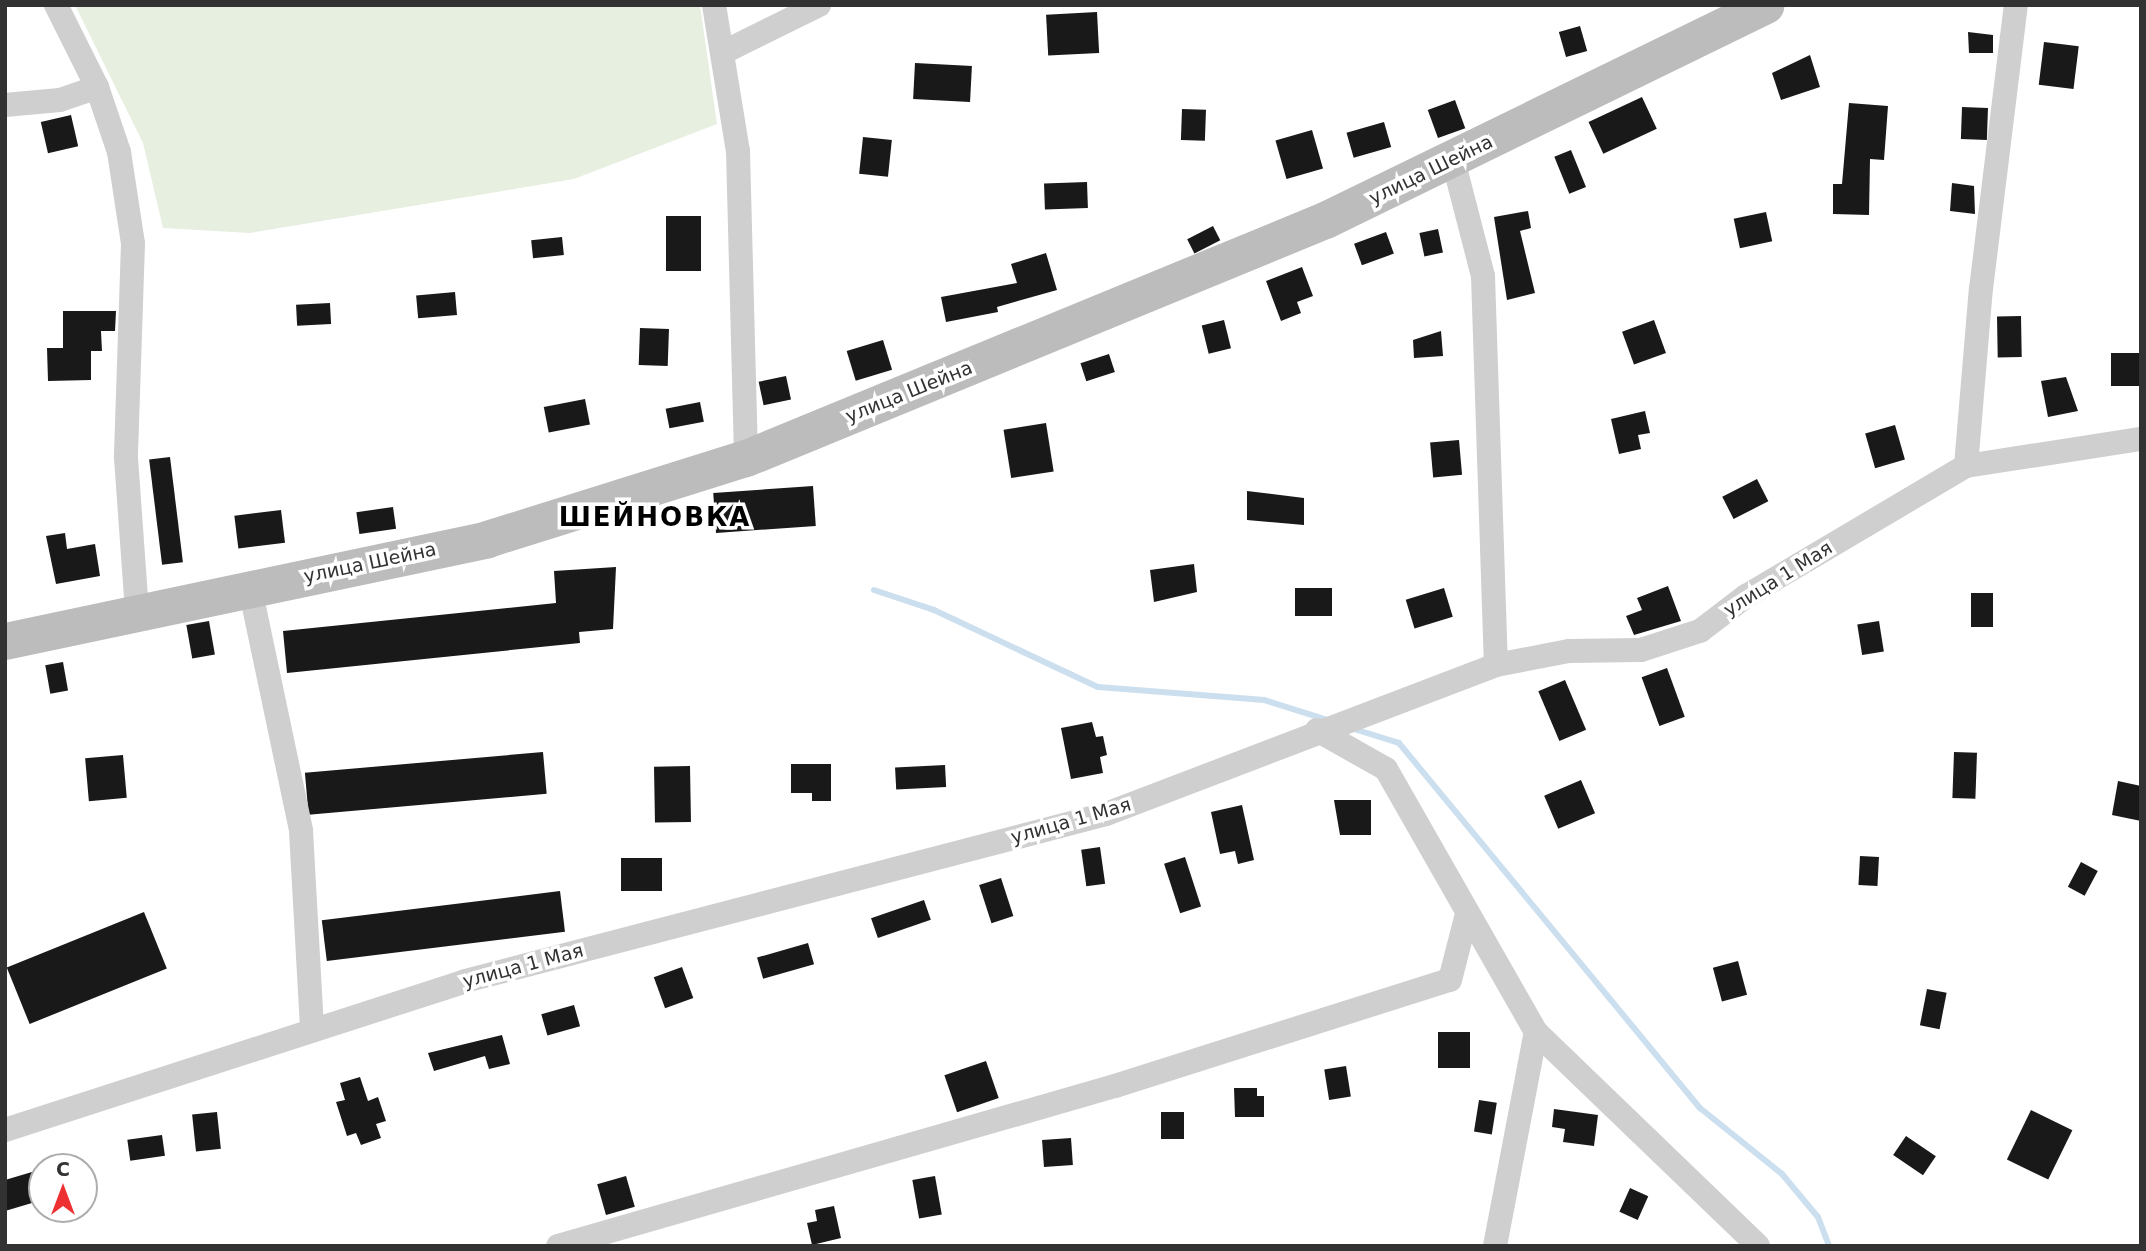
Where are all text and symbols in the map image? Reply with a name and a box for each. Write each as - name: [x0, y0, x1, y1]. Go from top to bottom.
- street label: улица Шейна: [1365, 130, 1497, 210]
- street label: улица Шейна: [842, 356, 976, 428]
- district label: ШЕЙНОВКА: [560, 502, 750, 534]
- street label: улица 1 Мая: [1719, 536, 1837, 622]
- street label: улица Шейна: [302, 538, 438, 588]
- street label: улица 1 Мая: [1008, 793, 1134, 849]
- street label: улица 1 Мая: [460, 939, 586, 993]
- north arrow: [28, 1153, 98, 1223]
- text: С: [56, 1158, 70, 1180]

